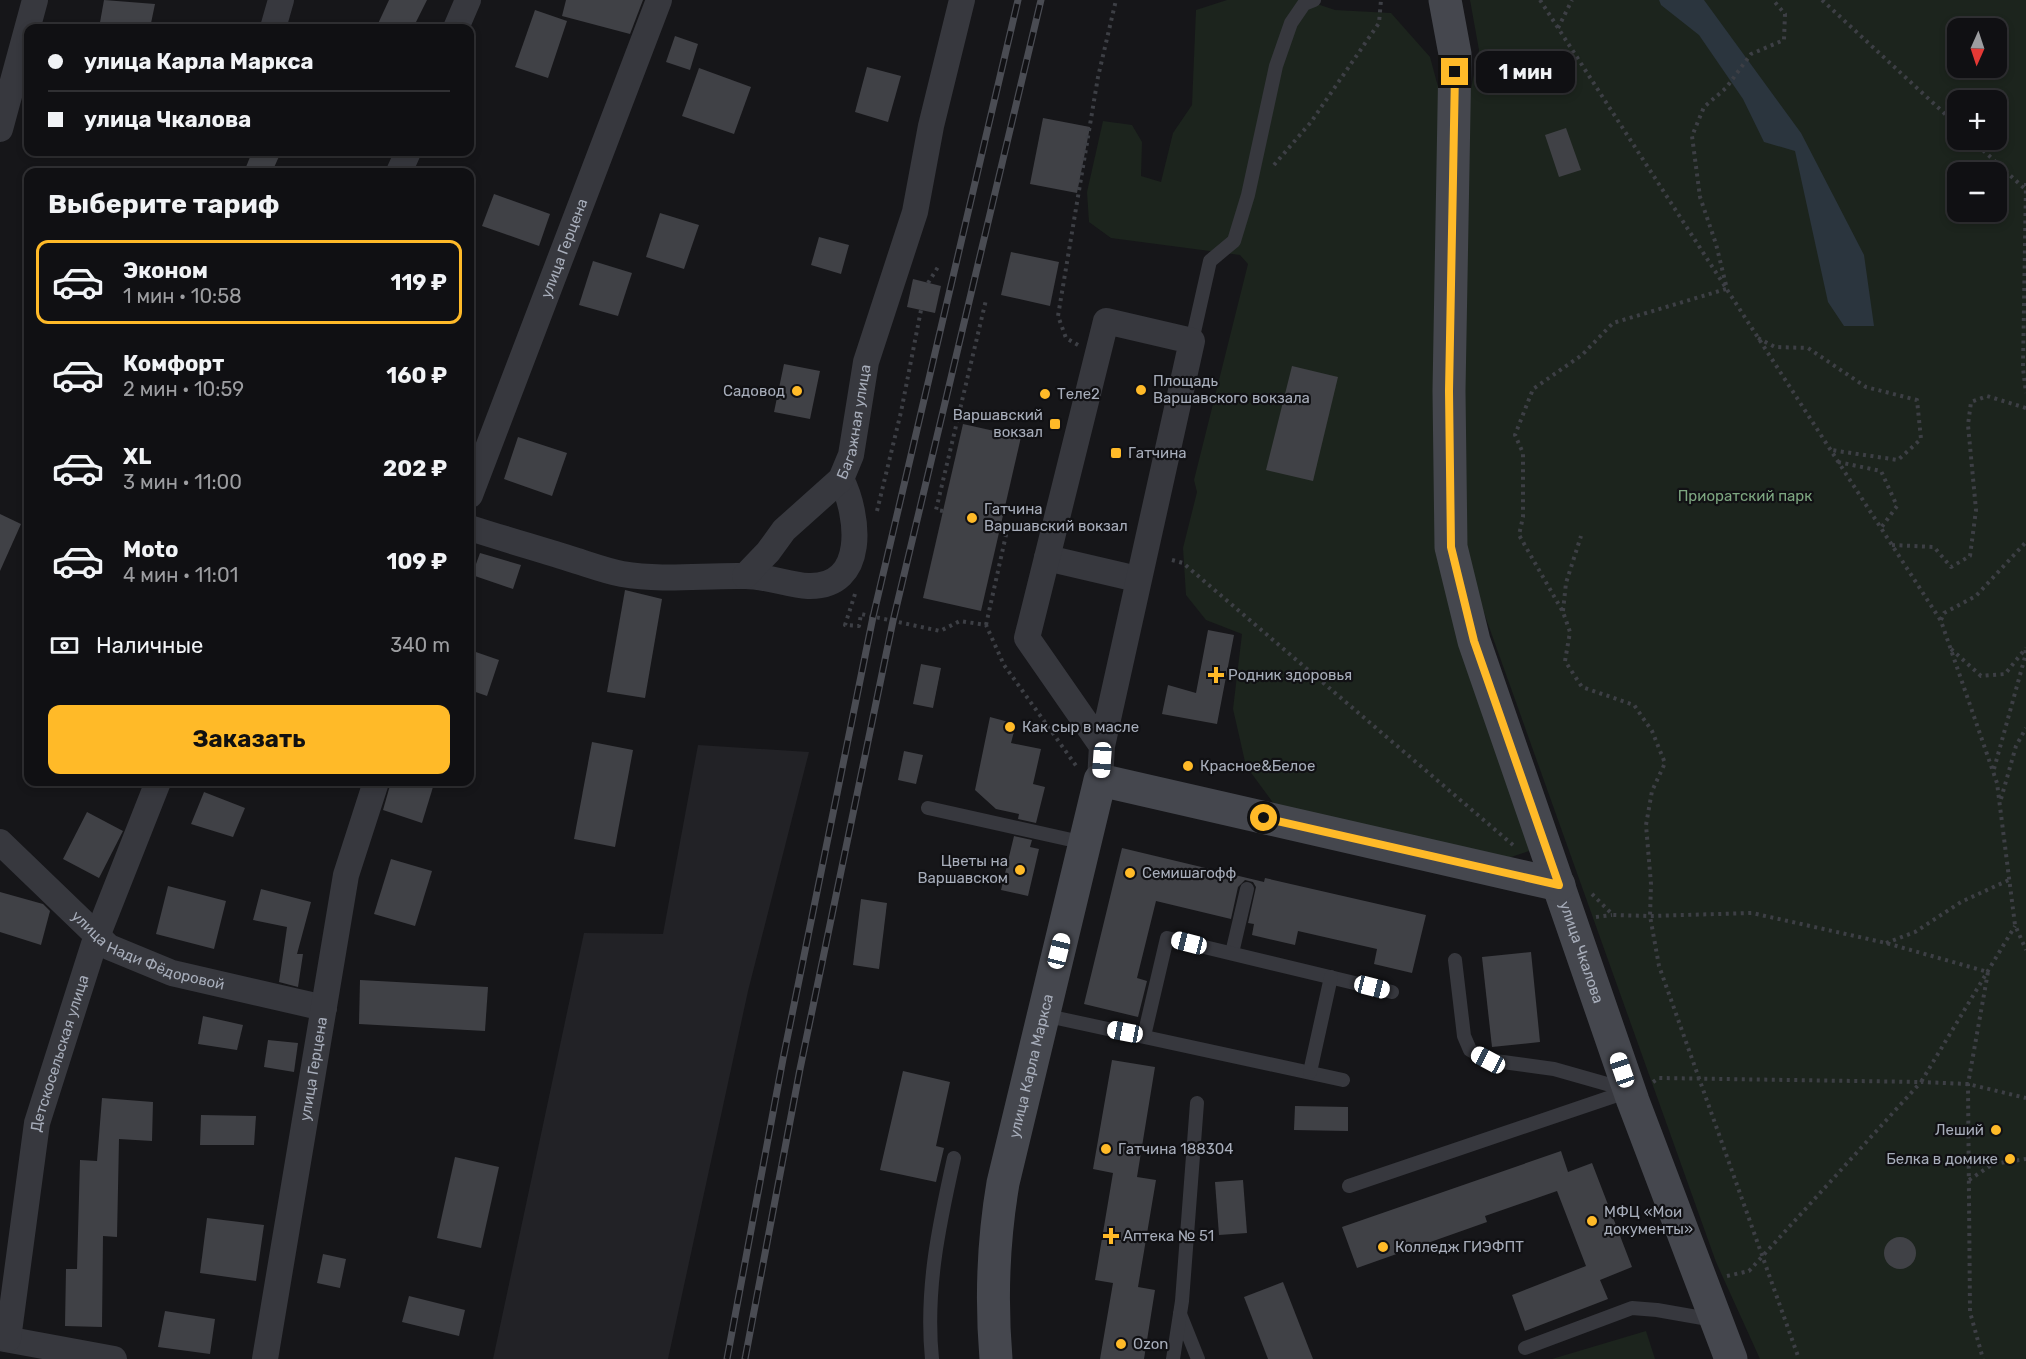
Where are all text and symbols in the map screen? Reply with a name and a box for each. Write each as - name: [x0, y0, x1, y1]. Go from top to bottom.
- north arrow: [1947, 18, 2007, 78]
- map controls: [1947, 18, 2007, 222]
- text: улица Карла Маркса: [84, 48, 314, 75]
- callout: 1 мин: [1476, 51, 1575, 93]
- route end: [1441, 58, 1468, 85]
- text: 1 мин: [1498, 60, 1553, 84]
- button: +: [1947, 90, 2007, 150]
- text: улица Чкалова: [84, 106, 251, 133]
- button: −: [1947, 162, 2007, 222]
- text: Выберите тариф: [48, 188, 279, 220]
- street label: улица Герцена: [537, 196, 591, 301]
- icon: car: [51, 255, 105, 309]
- text: Эконом: [123, 257, 208, 284]
- text: 119 ₽: [390, 269, 447, 296]
- text: 1 мин · 10:58: [123, 284, 242, 308]
- icon: car: [51, 348, 105, 402]
- text: Комфорт: [123, 350, 224, 377]
- text: 160 ₽: [386, 362, 447, 389]
- street label: Багажная улица: [833, 363, 874, 482]
- place label: Площадь Варшавского вокзала: [1153, 372, 1310, 407]
- text: 2 мин · 10:59: [123, 377, 244, 401]
- place label: Садовод: [723, 382, 785, 400]
- marker: Площадь Варшавского вокзала: [1134, 383, 1148, 397]
- marker: Садовод: [790, 384, 804, 398]
- place label: Теле2: [1057, 385, 1100, 403]
- marker: Теле2: [1038, 387, 1052, 401]
- place label: Варшавский вокзал: [953, 406, 1043, 441]
- marker: Варшавский вокзал: [1048, 417, 1062, 431]
- icon: car: [51, 441, 105, 495]
- text: XL: [123, 443, 151, 470]
- place label: Гатчина: [1128, 444, 1187, 462]
- marker: Гатчина: [1109, 446, 1123, 460]
- text: 202 ₽: [383, 455, 447, 482]
- text: 3 мин · 11:00: [123, 470, 242, 494]
- park label: Приоратский парк: [1678, 487, 1812, 505]
- place label: Гатчина Варшавский вокзал: [984, 500, 1128, 535]
- marker: Гатчина Варшавский вокзал: [965, 511, 979, 525]
- icon: car: [51, 534, 105, 588]
- text: Moto: [123, 536, 178, 563]
- text: 109 ₽: [386, 548, 447, 575]
- text: 4 мин · 11:01: [123, 563, 238, 587]
- icon: cash: [48, 629, 81, 662]
- text: Наличные: [96, 632, 203, 659]
- text: 340 m: [390, 633, 450, 657]
- place label: Родник здоровья: [1228, 666, 1352, 684]
- marker: Родник здоровья: [1209, 668, 1223, 682]
- button: Заказать: [48, 705, 450, 774]
- place label: Как сыр в масле: [1022, 718, 1139, 736]
- marker: Как сыр в масле: [1003, 720, 1017, 734]
- car: [1092, 741, 1112, 779]
- place label: Красное&Белое: [1200, 757, 1315, 775]
- marker: Красное&Белое: [1181, 759, 1195, 773]
- route start: [1250, 804, 1277, 831]
- place label: Цветы на Варшавском: [917, 852, 1008, 887]
- marker: Цветы на Варшавском: [1013, 863, 1027, 877]
- place label: Семишагофф: [1142, 864, 1236, 882]
- marker: Семишагофф: [1123, 866, 1137, 880]
- street label: улица Чкалова: [1556, 899, 1608, 1006]
- street label: улица Нади Фёдоровой: [68, 907, 226, 994]
- car: [1169, 930, 1209, 956]
- car: [1046, 931, 1072, 971]
- street label: Детскосельская улица: [27, 973, 93, 1133]
- car: [1352, 974, 1392, 1000]
- street label: улица Карла Маркса: [1005, 992, 1057, 1140]
- street label: улица Герцена: [296, 1016, 331, 1122]
- car: [1106, 1020, 1144, 1044]
- car: [1468, 1044, 1508, 1076]
- car: [1608, 1050, 1636, 1090]
- place label: Леший: [1935, 1121, 1984, 1139]
- marker: Леший: [1989, 1123, 2003, 1137]
- place label: Гатчина 188304: [1118, 1140, 1234, 1158]
- marker: Гатчина 188304: [1099, 1142, 1113, 1156]
- place label: Белка в домике: [1886, 1150, 1998, 1168]
- marker: Белка в домике: [2003, 1152, 2017, 1166]
- place label: МФЦ «Мои документы»: [1604, 1203, 1693, 1238]
- marker: МФЦ «Мои документы»: [1585, 1214, 1599, 1228]
- place label: Аптека № 51: [1123, 1227, 1214, 1245]
- marker: Аптека № 51: [1104, 1229, 1118, 1243]
- place label: Колледж ГИЭФПТ: [1395, 1238, 1524, 1256]
- marker: Колледж ГИЭФПТ: [1376, 1240, 1390, 1254]
- place label: Ozon: [1133, 1335, 1168, 1353]
- marker: Ozon: [1114, 1337, 1128, 1351]

